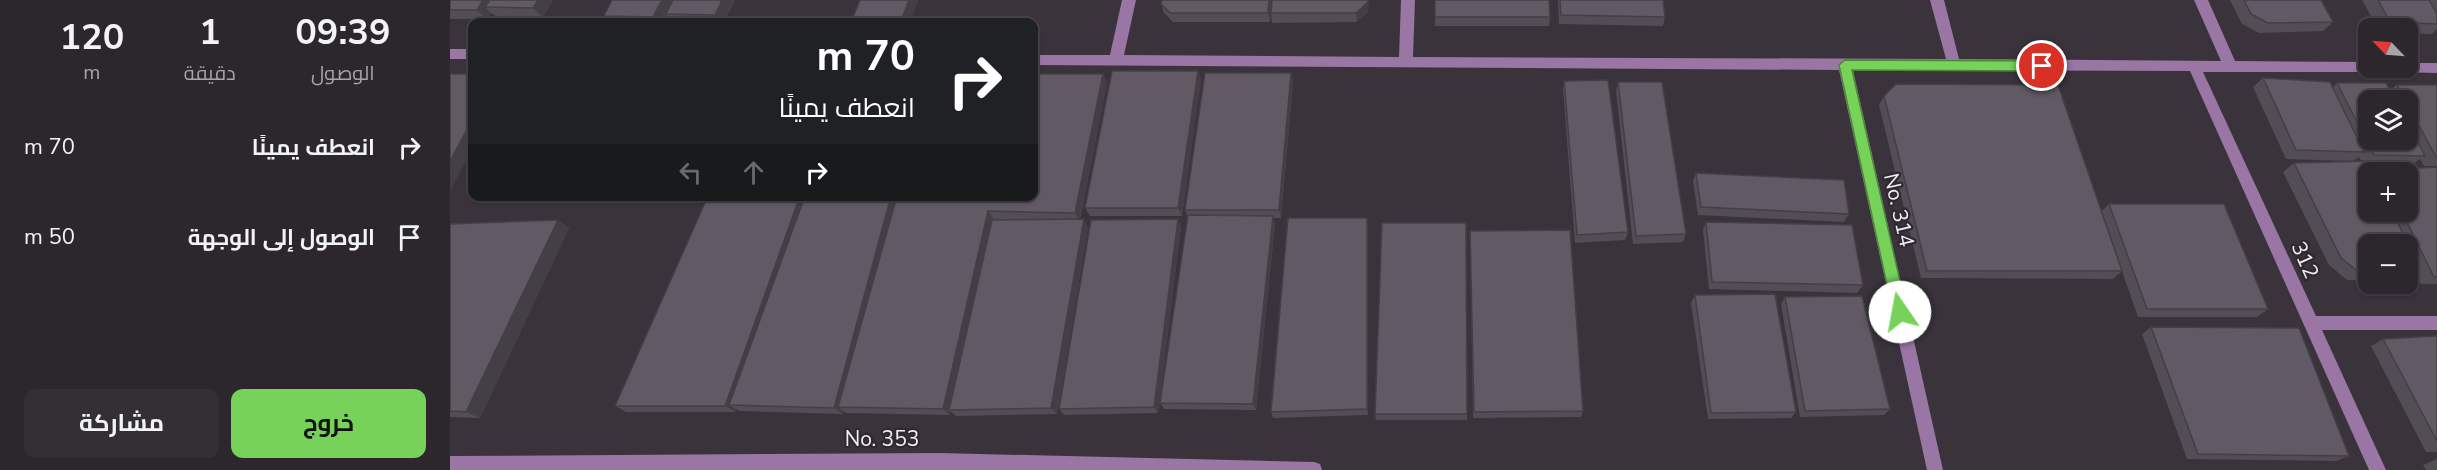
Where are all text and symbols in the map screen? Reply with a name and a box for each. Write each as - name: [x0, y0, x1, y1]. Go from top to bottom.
- text: 1: [199, 8, 221, 57]
- text: 09:39: [295, 8, 391, 57]
- text: 120: [59, 13, 124, 62]
- north arrow: [2358, 18, 2418, 78]
- map controls: [2358, 18, 2418, 294]
- text: 70 m: [816, 28, 915, 85]
- pin: [2016, 40, 2067, 91]
- icon: right: [936, 42, 1014, 120]
- icon: arrive: [2025, 49, 2058, 82]
- text: m: [83, 59, 100, 86]
- text: دقيقة: [184, 60, 236, 87]
- text: الوصول: [311, 60, 375, 87]
- text: انعطف يمينًا: [778, 90, 915, 127]
- button: layers: [2358, 90, 2418, 150]
- icon: right: [393, 131, 426, 164]
- text: 70 m: [24, 132, 75, 162]
- text: انعطف يمينًا: [252, 133, 375, 163]
- icon: left: [674, 156, 707, 189]
- icon: ahead: [737, 156, 770, 189]
- icon: right: [800, 156, 833, 189]
- button: +: [2358, 162, 2418, 222]
- street label: No. 314: [1877, 170, 1921, 250]
- icon: arrive: [393, 221, 426, 254]
- text: 50 m: [24, 222, 75, 252]
- text: الوصول إلى الوجهة: [188, 223, 375, 253]
- button: −: [2358, 234, 2418, 294]
- street label: 312: [2285, 237, 2325, 283]
- position arrow: [1868, 280, 1932, 344]
- button: مشاركة: [24, 389, 219, 458]
- button: خروج: [231, 389, 426, 458]
- street label: No. 353: [845, 425, 919, 453]

